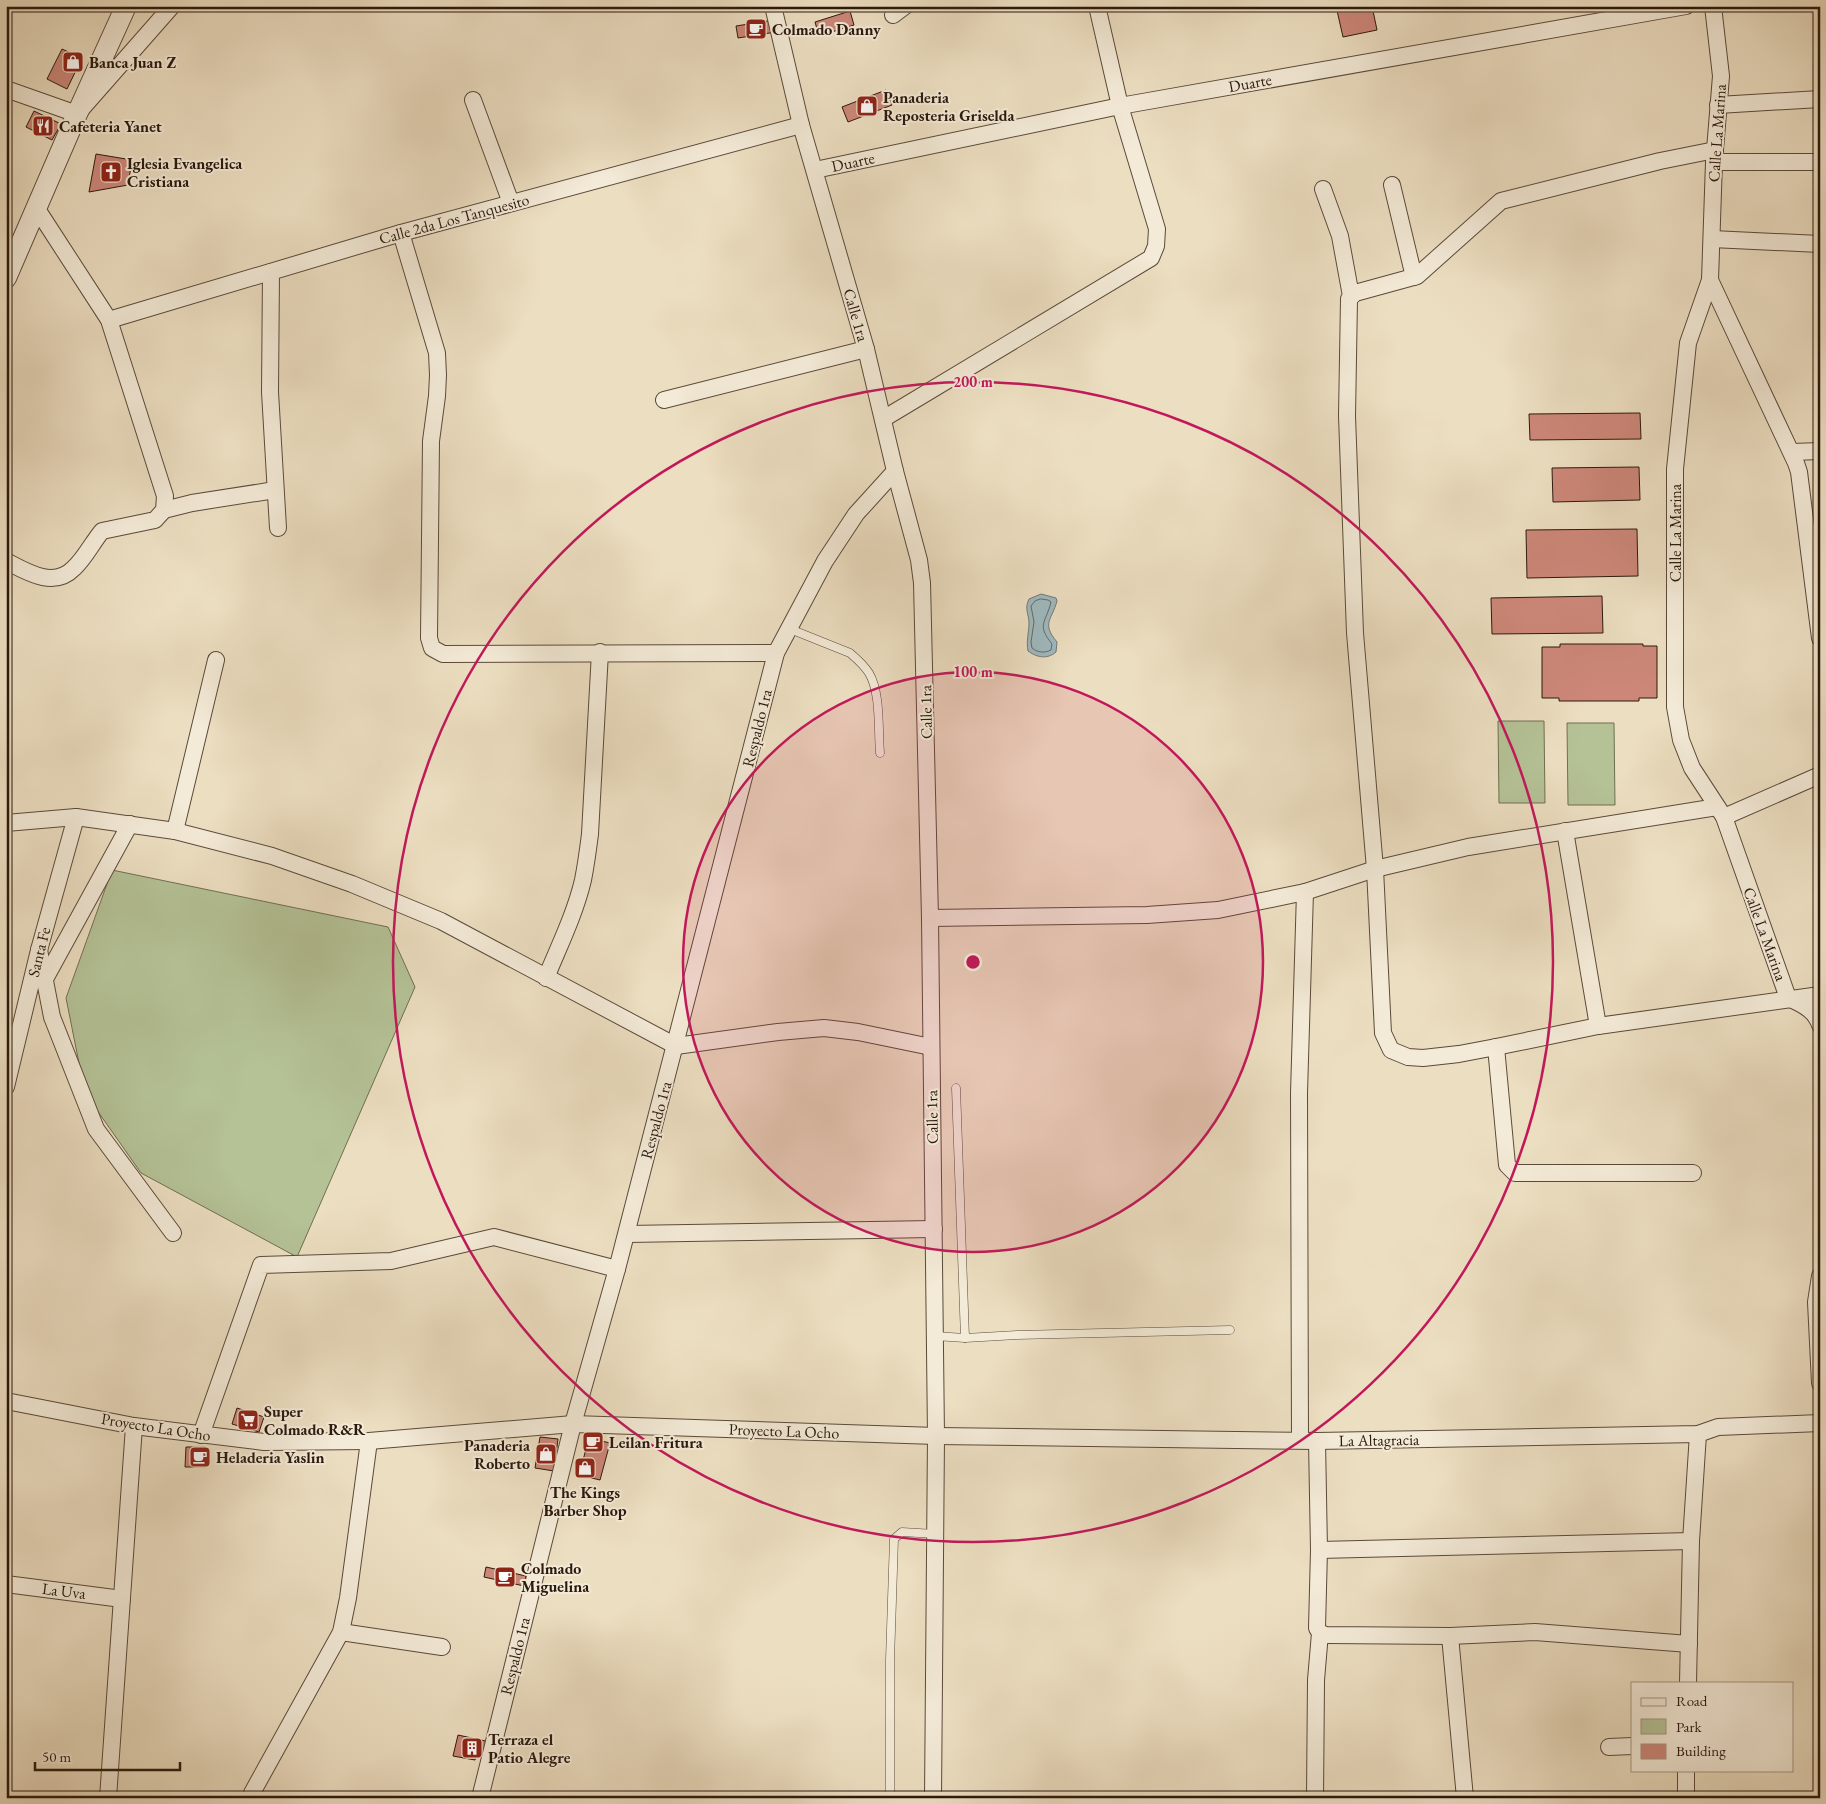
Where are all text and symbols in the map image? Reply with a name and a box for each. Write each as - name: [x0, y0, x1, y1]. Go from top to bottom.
- cafe icon: Colmado Danny: [744, 17, 768, 41]
- place label: Colmado Danny: [772, 19, 881, 40]
- shop icon: Banca Juan Z: [61, 50, 85, 74]
- place label: Banca Juan Z: [89, 52, 176, 73]
- street label: Duarte: [1227, 69, 1273, 97]
- street label: Calle La Marina: [1703, 83, 1731, 183]
- place label: Panaderia Reposteria Griselda: [883, 87, 1016, 126]
- shop icon: Panaderia Reposteria Griselda: [855, 94, 879, 118]
- restaurant icon: Cafeteria Yanet: [31, 114, 55, 138]
- place label: Cafeteria Yanet: [59, 116, 162, 137]
- street label: Duarte: [830, 147, 876, 177]
- place label: Iglesia Evangelica Cristiana: [127, 153, 243, 192]
- church icon: Iglesia Evangelica Cristiana: [99, 160, 123, 184]
- street label: Calle 2da Los Tanquesito: [377, 189, 532, 249]
- street label: Calle 1ra: [838, 286, 874, 345]
- text: 200 m: [953, 372, 993, 391]
- street label: Calle La Marina: [1665, 483, 1686, 582]
- text: 100 m: [953, 662, 993, 681]
- street label: Calle 1ra: [915, 684, 937, 739]
- street label: Respaldo 1ra: [737, 686, 777, 769]
- street label: Calle La Marina: [1738, 884, 1792, 984]
- street label: Santa Fe: [23, 925, 55, 979]
- centre of rings: [964, 953, 982, 971]
- street label: Respaldo 1ra: [636, 1078, 677, 1161]
- street label: Calle 1ra: [921, 1089, 943, 1144]
- place label: Super Colmado R&R: [264, 1401, 366, 1440]
- street label: Proyecto La Ocho: [100, 1408, 212, 1446]
- supermarket icon: Super Colmado R&R: [236, 1408, 260, 1432]
- street label: Proyecto La Ocho: [728, 1419, 840, 1443]
- street label: La Altagracia: [1338, 1429, 1420, 1451]
- cafe icon: Leilan Fritura: [581, 1430, 605, 1454]
- place label: Leilan Fritura: [609, 1432, 704, 1453]
- place label: Panaderia Roberto: [464, 1435, 531, 1474]
- shop icon: Panaderia Roberto: [534, 1442, 558, 1466]
- cafe icon: Heladeria Yaslin: [188, 1445, 212, 1469]
- place label: Heladeria Yaslin: [216, 1447, 325, 1468]
- shop icon: The Kings Barber Shop: [573, 1456, 597, 1480]
- place label: The Kings Barber Shop: [543, 1482, 627, 1521]
- place label: Colmado Miguelina: [521, 1558, 590, 1597]
- cafe icon: Colmado Miguelina: [493, 1565, 517, 1589]
- street label: La Uva: [41, 1578, 88, 1604]
- street label: Respaldo 1ra: [495, 1614, 535, 1697]
- legend: [1631, 1682, 1794, 1772]
- text: Road: [1676, 1691, 1708, 1710]
- text: Park: [1676, 1717, 1703, 1736]
- place label: Terraza el Patio Alegre: [488, 1729, 571, 1768]
- building icon: Terraza el Patio Alegre: [460, 1736, 484, 1760]
- scale bar: [35, 1739, 180, 1771]
- text: Building: [1676, 1741, 1726, 1760]
- text: 50 m: [42, 1747, 71, 1766]

